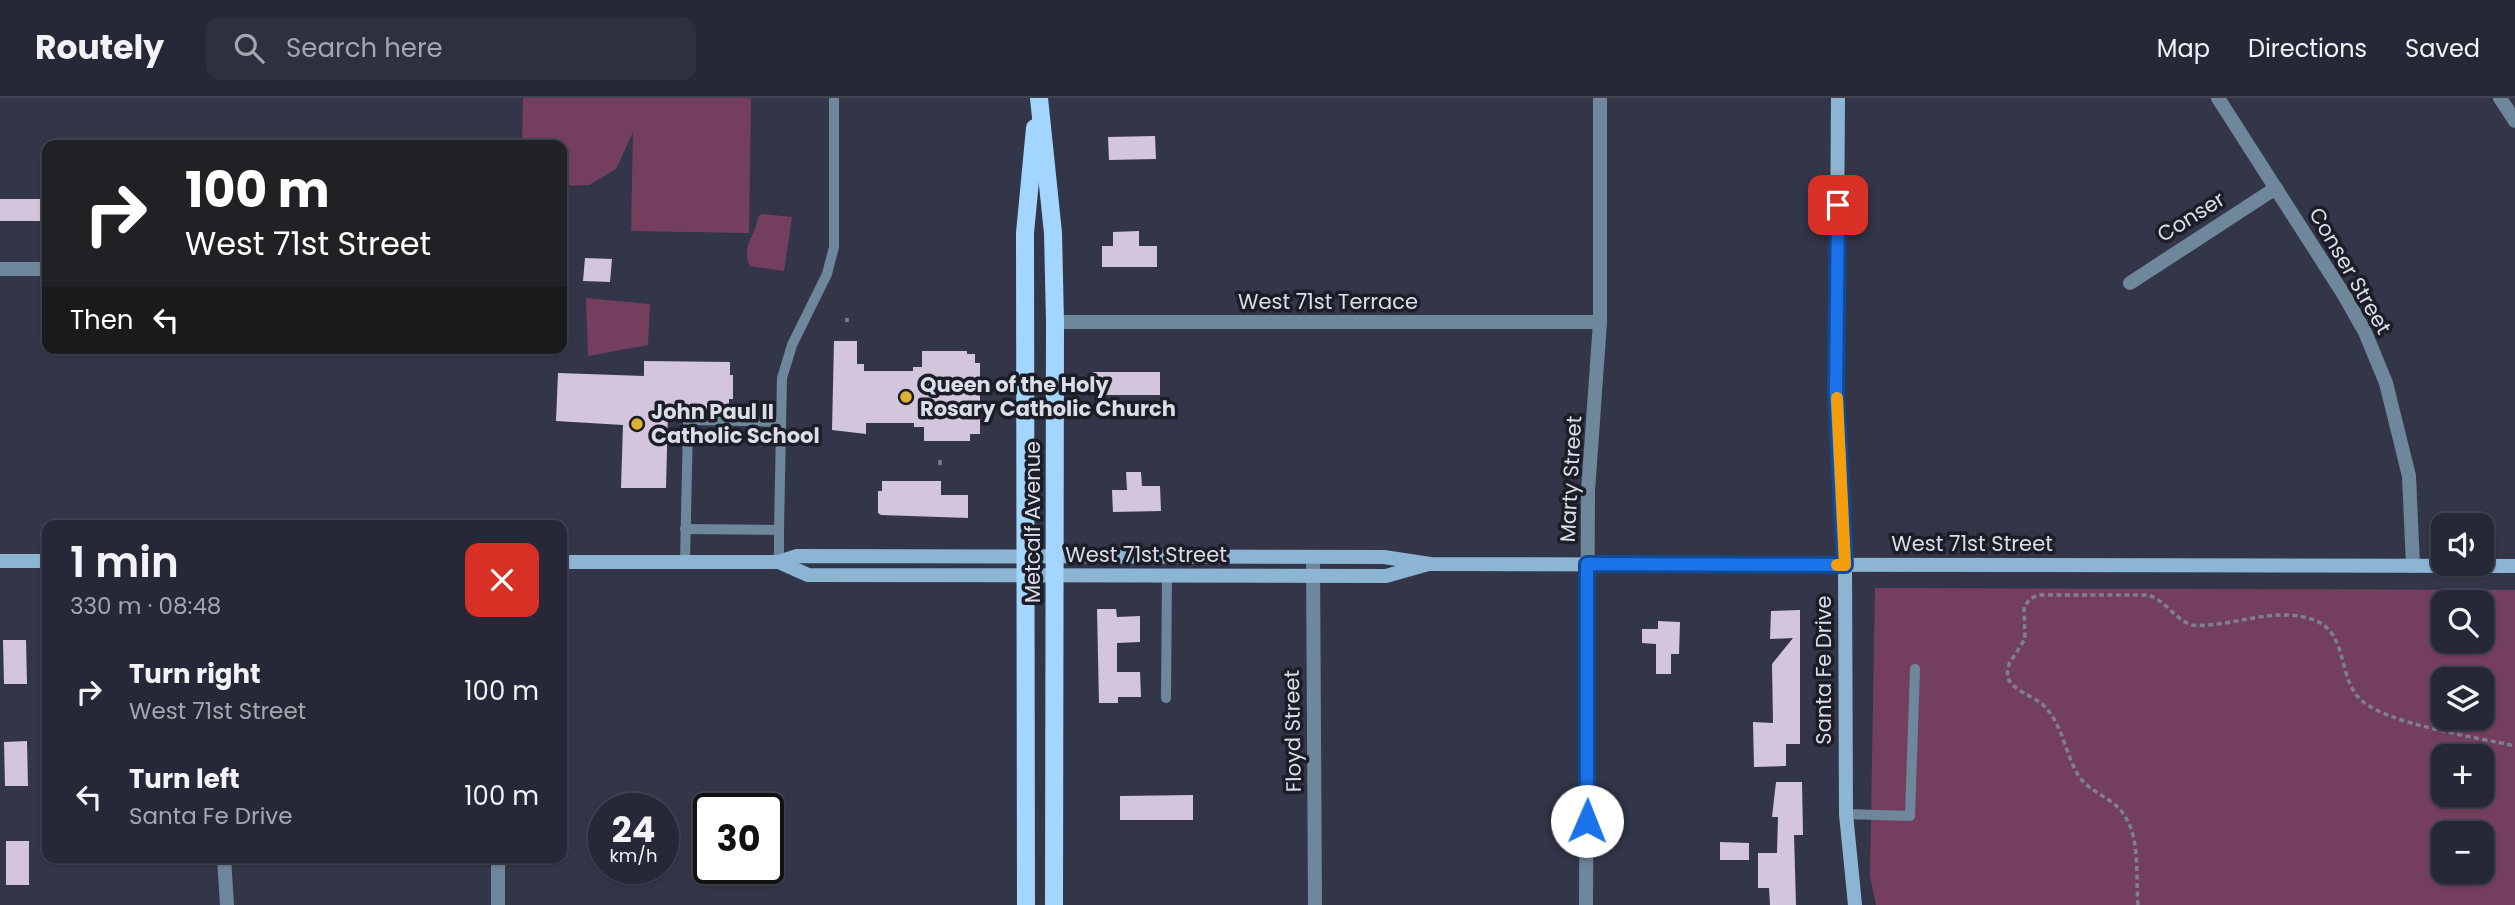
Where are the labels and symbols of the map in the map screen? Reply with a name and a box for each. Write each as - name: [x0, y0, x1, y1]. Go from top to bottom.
- pin: [1808, 175, 1868, 235]
- street label: Conser: [2151, 184, 2230, 249]
- street label: Conser Street: [2302, 202, 2398, 339]
- street label: West 71st Terrace: [1238, 287, 1418, 316]
- place label: Queen of the Holy Rosary Catholic Church: [920, 370, 1176, 423]
- marker: Queen of the Holy Rosary Catholic Church: [898, 389, 914, 405]
- place label: John Paul II Catholic School: [651, 397, 820, 450]
- street label: Marty Street: [1553, 415, 1588, 543]
- marker: John Paul II Catholic School: [629, 416, 645, 432]
- street label: Metcalf Avenue: [1018, 441, 1047, 603]
- street label: West 71st Street: [1891, 529, 2053, 558]
- street label: West 71st Street: [1065, 540, 1227, 569]
- street label: Santa Fe Drive: [1809, 595, 1838, 745]
- street label: Floyd Street: [1277, 670, 1308, 792]
- position arrow: [1550, 784, 1624, 858]
- speed limit sign: 30: [693, 793, 784, 884]

